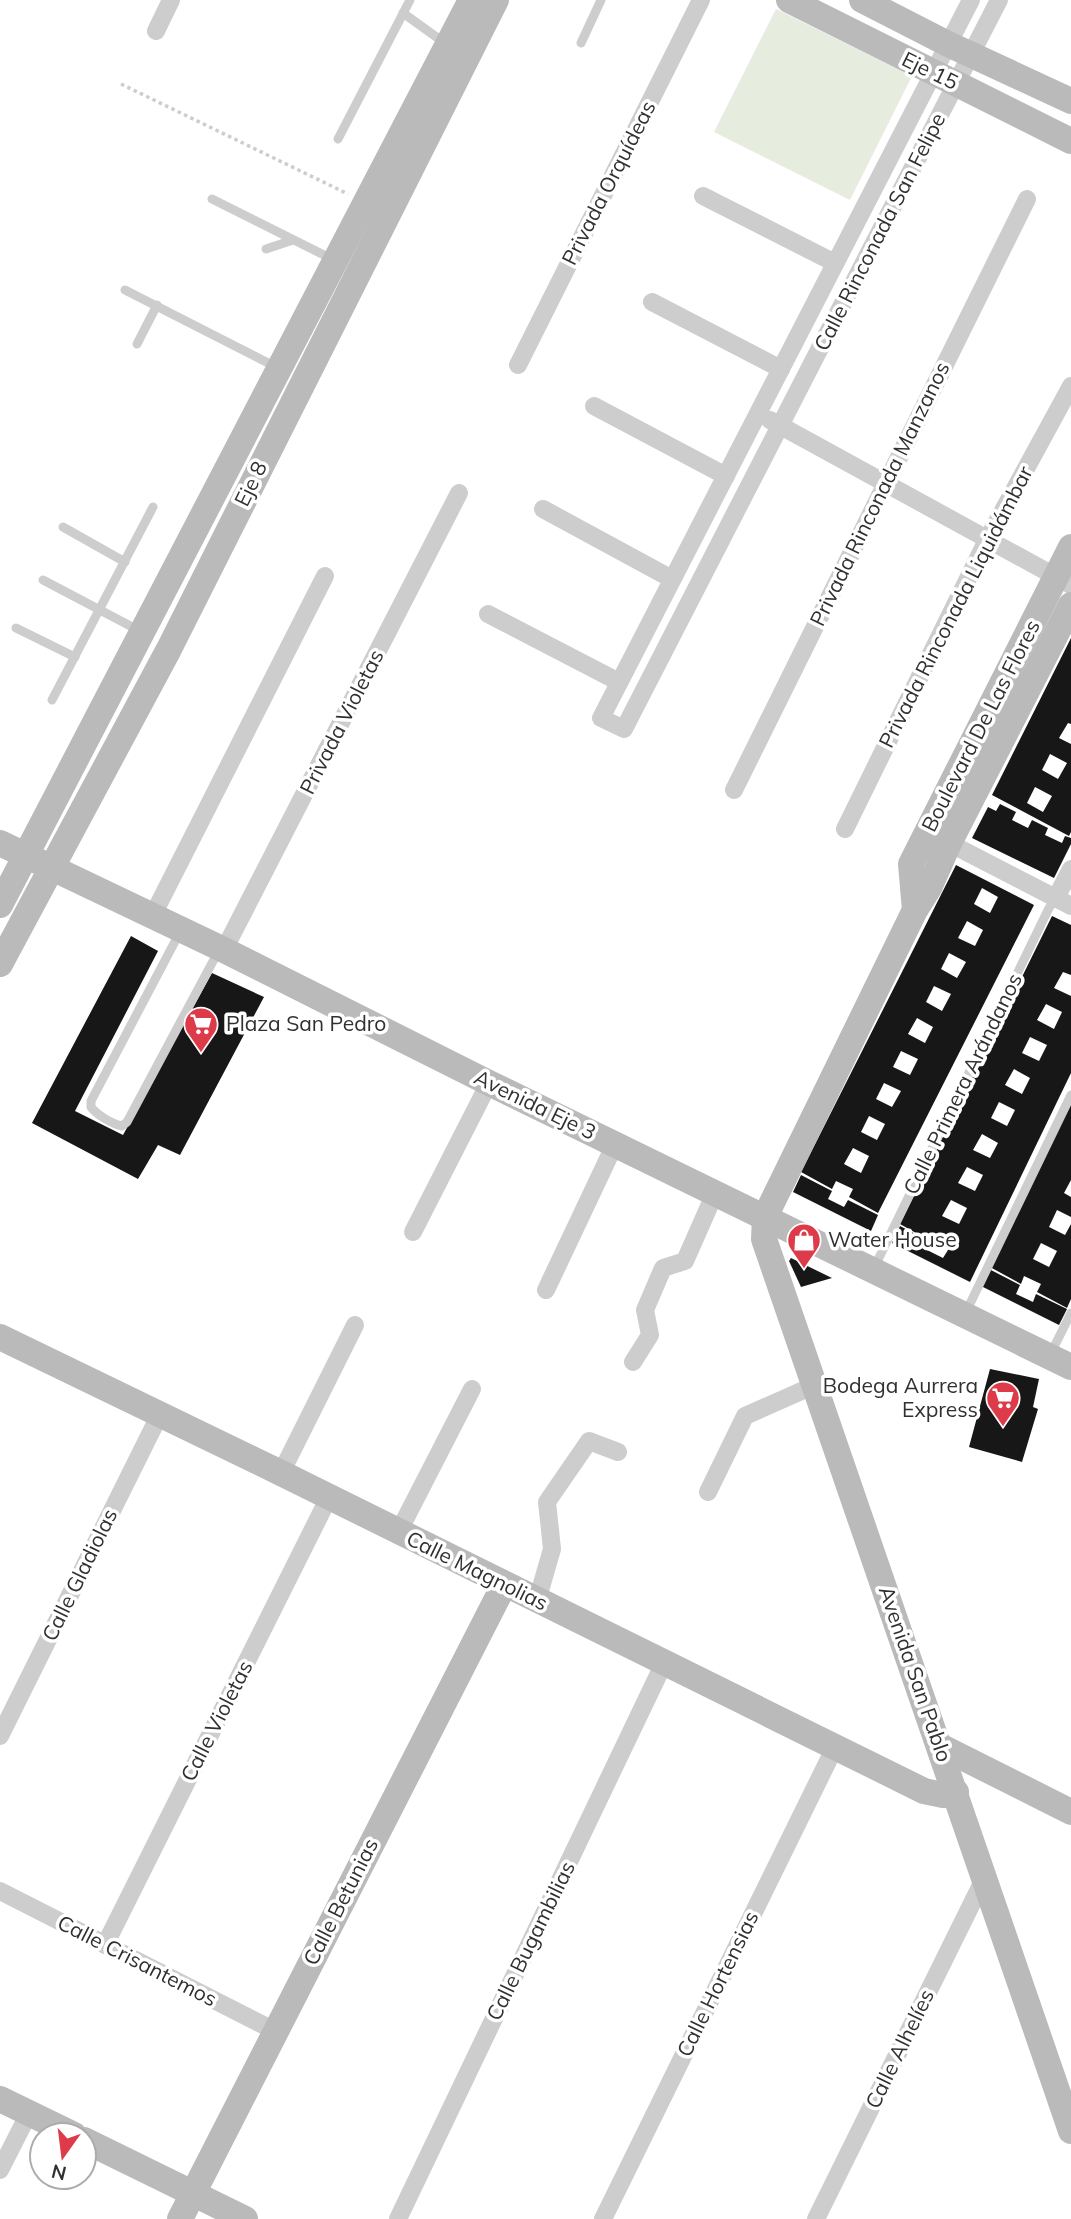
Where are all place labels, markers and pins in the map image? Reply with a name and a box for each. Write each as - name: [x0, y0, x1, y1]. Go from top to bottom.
- supermarket icon: Plaza San Pedro: [182, 1005, 220, 1054]
- place label: Plaza San Pedro: [226, 1010, 386, 1036]
- shop icon: Water House: [785, 1221, 823, 1270]
- place label: Water House: [828, 1226, 957, 1252]
- place label: Bodega Aurrera Express: [823, 1372, 978, 1422]
- supermarket icon: Bodega Aurrera Express: [984, 1379, 1022, 1428]

